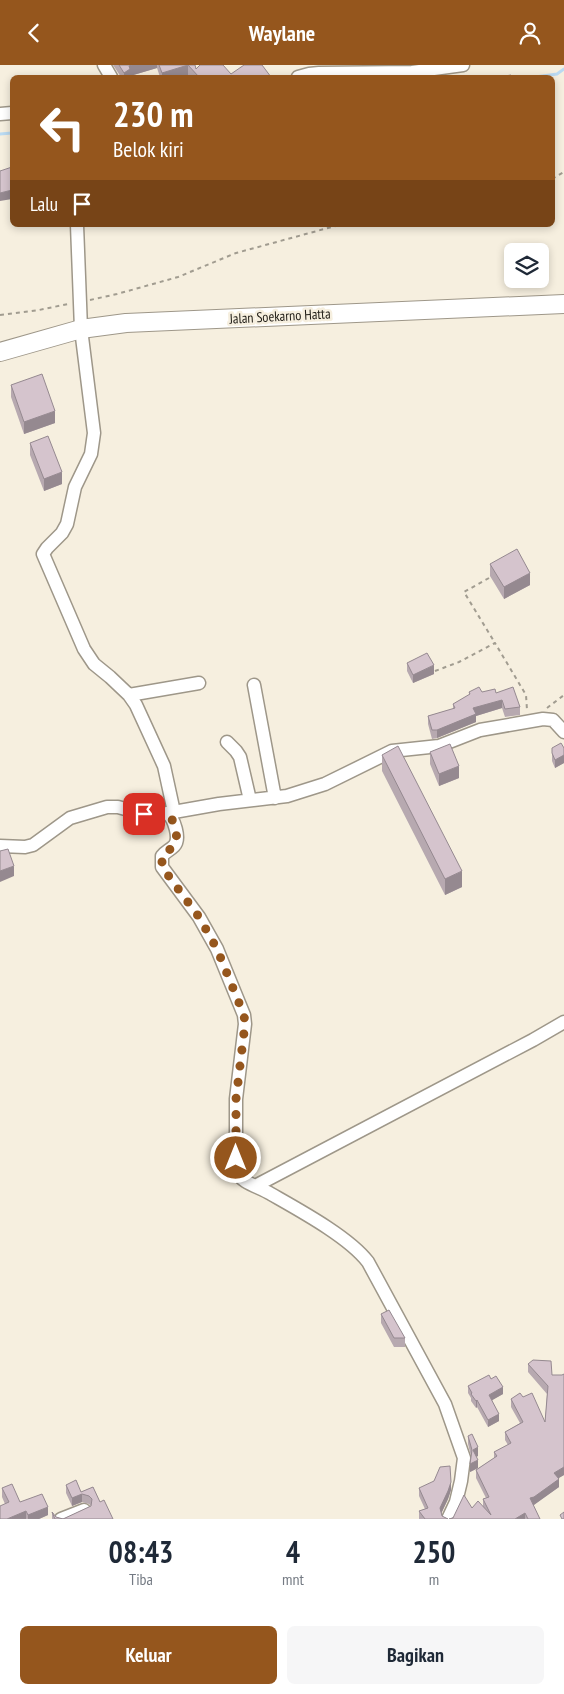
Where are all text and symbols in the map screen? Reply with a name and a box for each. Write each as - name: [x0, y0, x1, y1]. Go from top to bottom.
- icon: back: [20, 19, 48, 47]
- text: Waylane: [249, 19, 315, 47]
- icon: person: [516, 19, 544, 47]
- text: 230 m: [113, 91, 194, 137]
- icon: left: [30, 95, 95, 160]
- text: Belok kiri: [113, 135, 184, 163]
- icon: arrive: [68, 190, 96, 218]
- text: Lalu: [30, 192, 58, 216]
- map controls: [504, 243, 549, 288]
- button: layers: [504, 243, 549, 288]
- street label: Jalan Soekarno Hatta: [228, 304, 331, 328]
- pin: [123, 793, 165, 835]
- icon: arrive: [130, 800, 158, 828]
- position arrow: [209, 1131, 261, 1183]
- text: 08:43: [109, 1532, 173, 1571]
- text: 4: [286, 1532, 300, 1571]
- text: 250: [412, 1532, 455, 1571]
- text: Tiba: [129, 1569, 153, 1589]
- text: mnt: [282, 1569, 304, 1589]
- text: m: [429, 1569, 439, 1589]
- button: Keluar: [20, 1626, 277, 1684]
- button: Bagikan: [287, 1626, 544, 1684]

